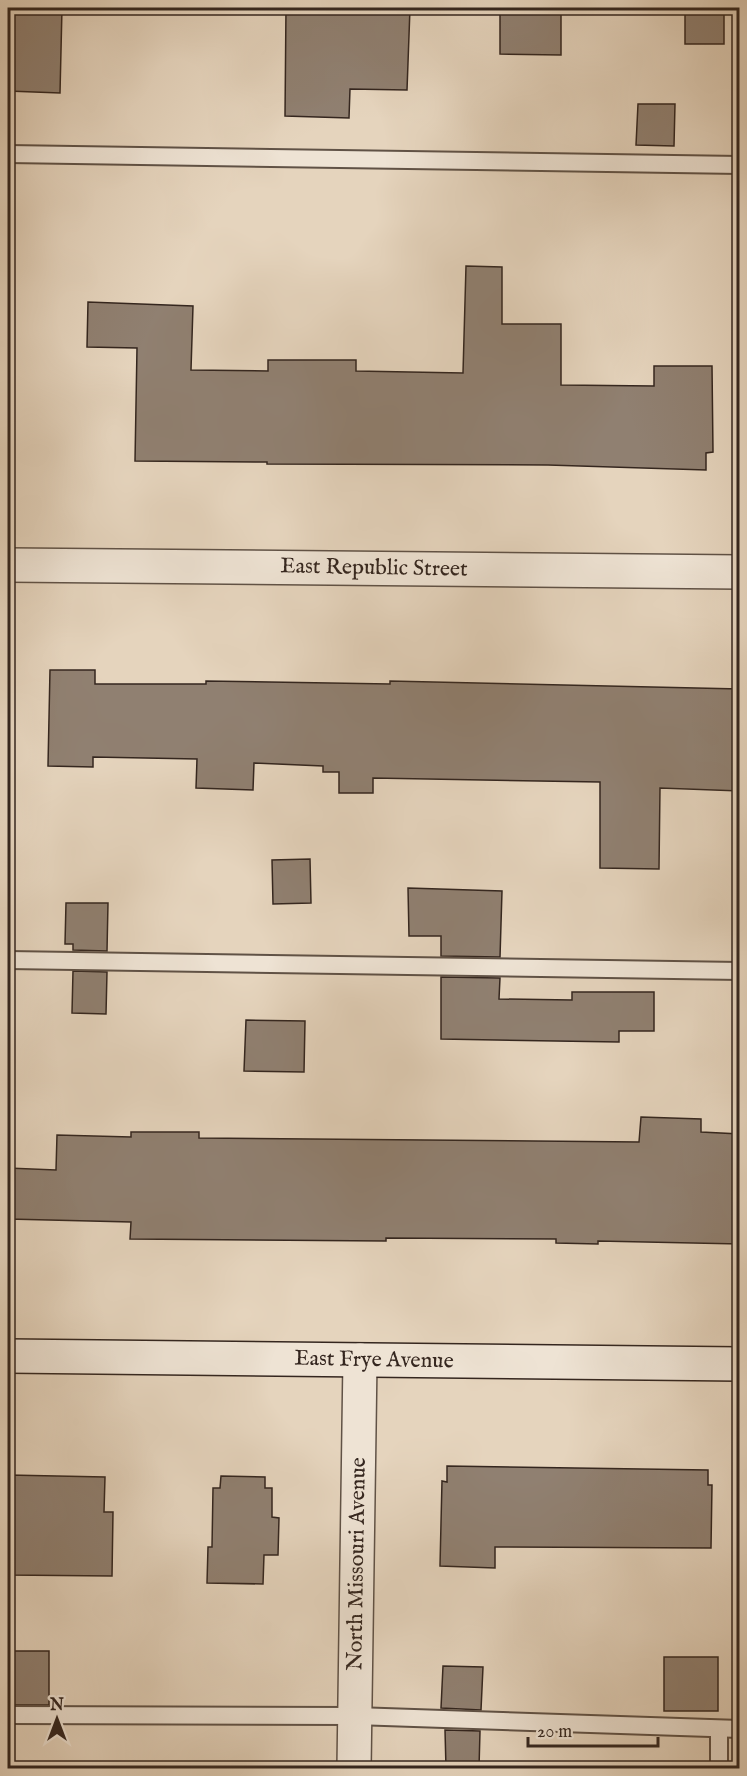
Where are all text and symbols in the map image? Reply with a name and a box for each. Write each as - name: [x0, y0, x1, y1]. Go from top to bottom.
- street label: East Republic Street: [280, 552, 468, 584]
- street label: East Frye Avenue: [294, 1345, 454, 1375]
- street label: North Missouri Avenue: [341, 1457, 373, 1671]
- north arrow: [27, 1689, 87, 1749]
- text: N: [49, 1696, 64, 1716]
- scale bar: [528, 1710, 658, 1748]
- text: 20 m: [537, 1721, 572, 1744]

